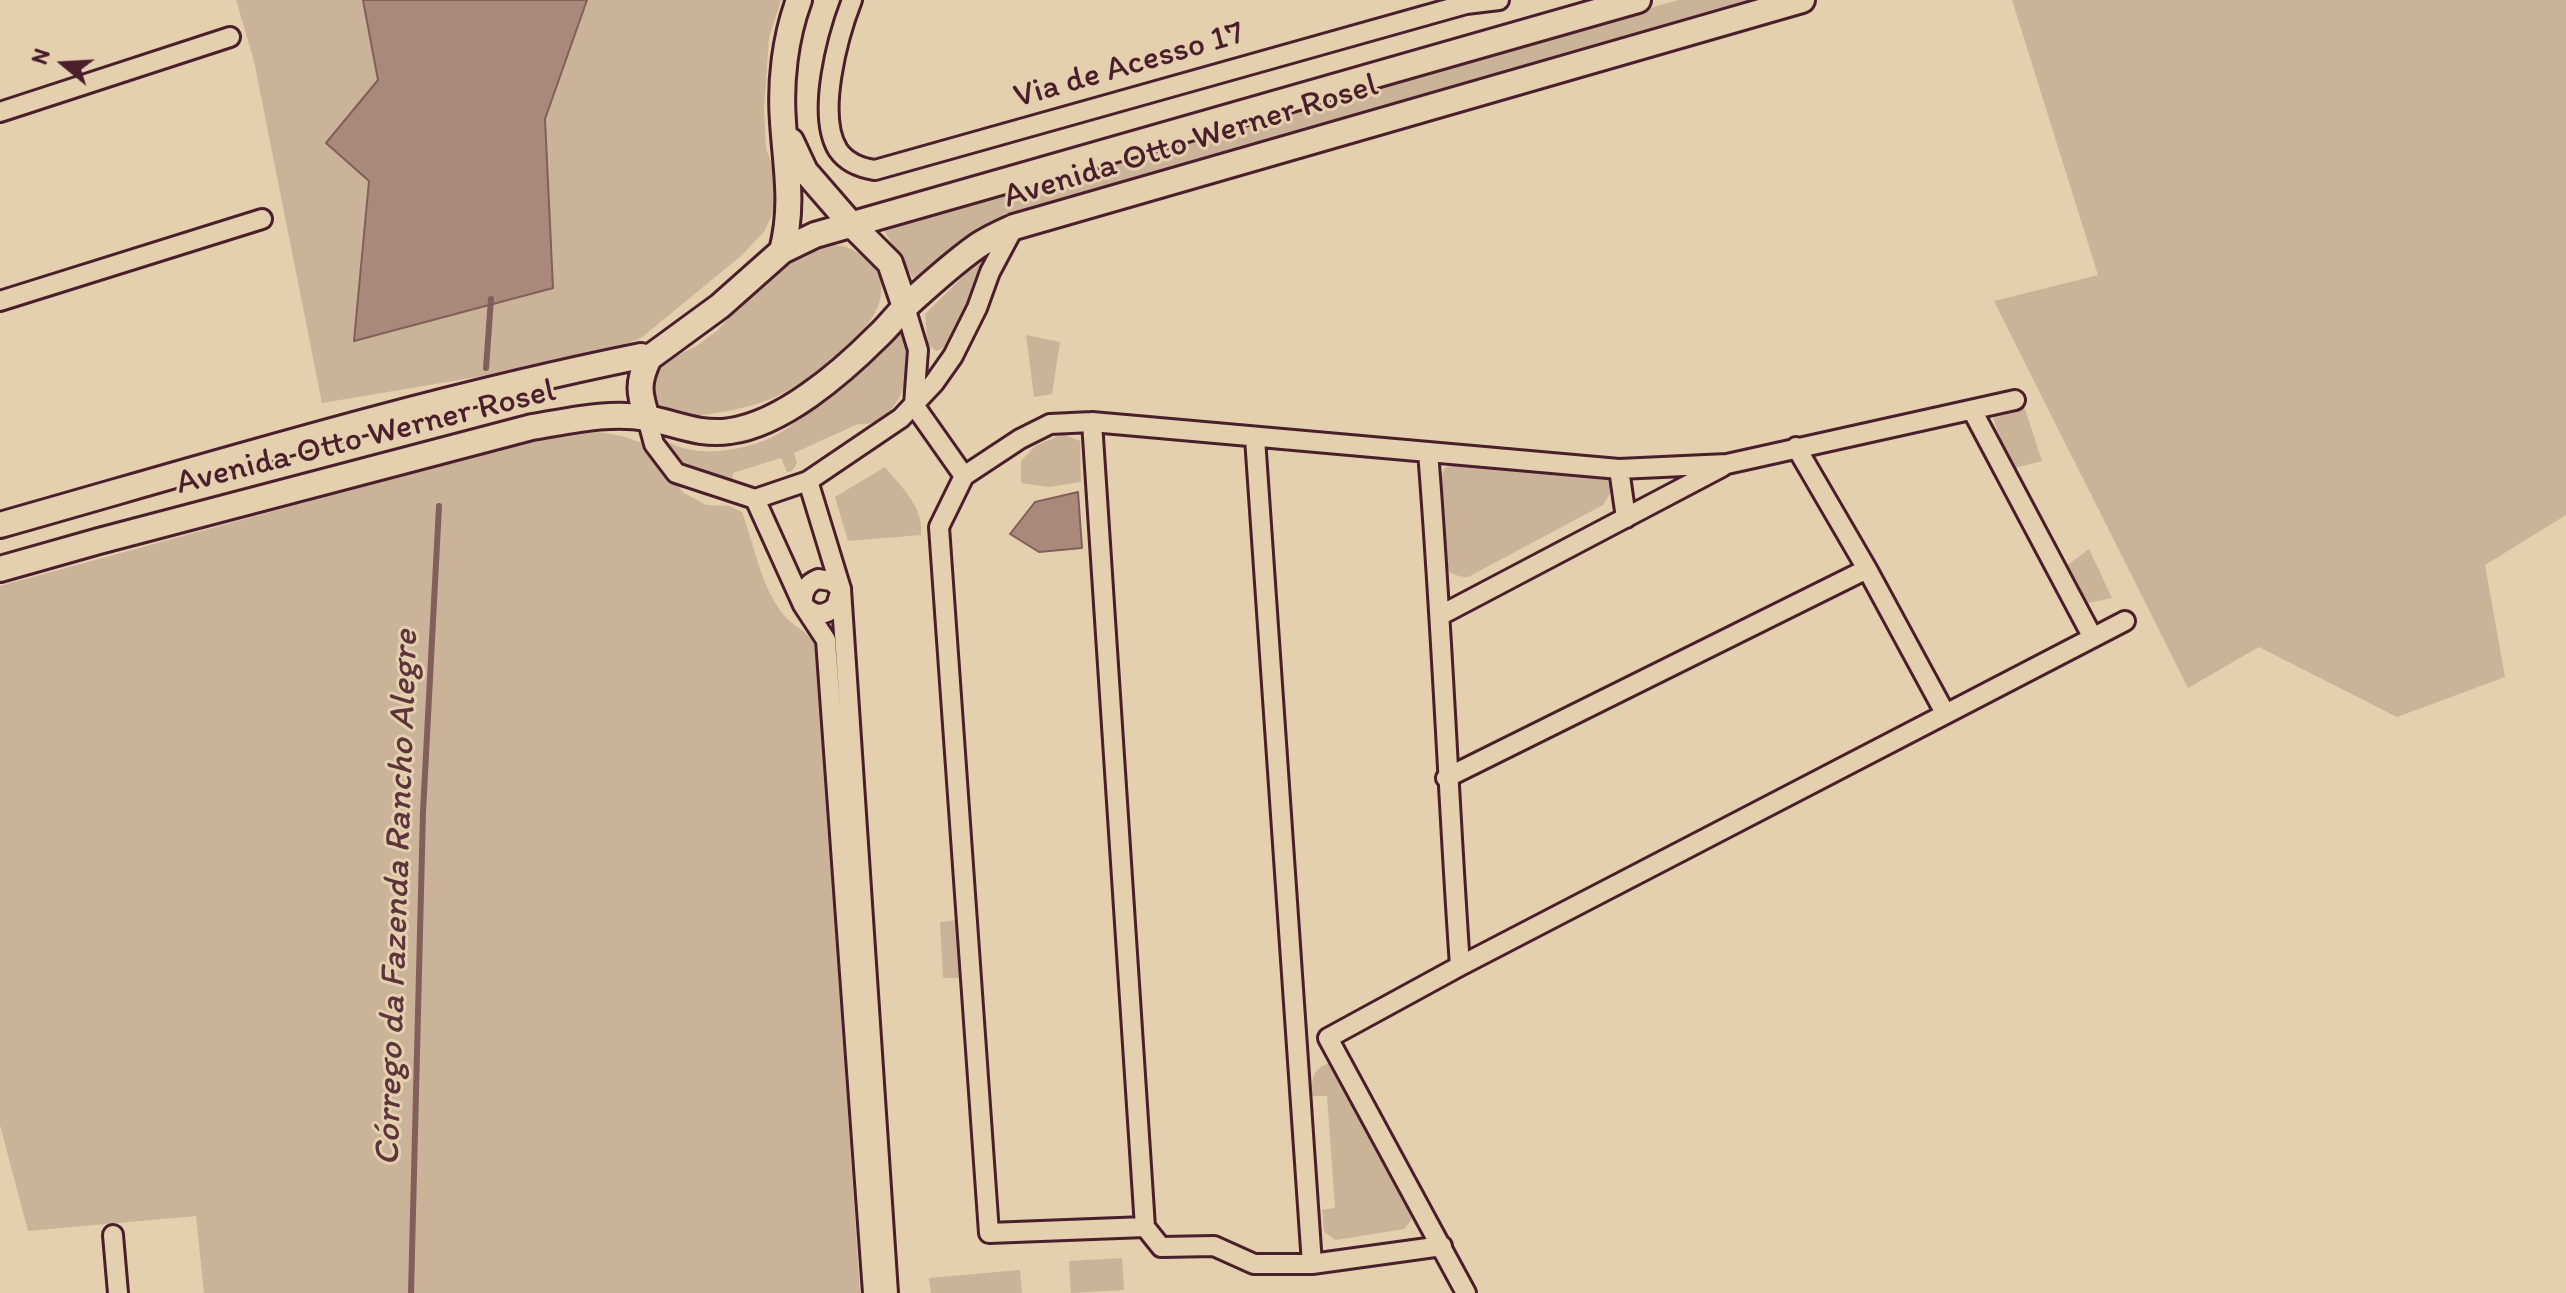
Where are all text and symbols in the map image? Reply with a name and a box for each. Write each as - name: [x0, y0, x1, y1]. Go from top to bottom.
- street label: Via de Acesso 17: [1009, 14, 1249, 118]
- north arrow: [24, 24, 104, 104]
- text: N: [26, 45, 56, 68]
- street label: Avenida Otto Werner Rosel: [999, 66, 1383, 218]
- street label: Avenida Otto Werner Rosel: [172, 371, 560, 505]
- water label: Córrego da Fazenda Rancho Alegre: [367, 629, 429, 1167]

